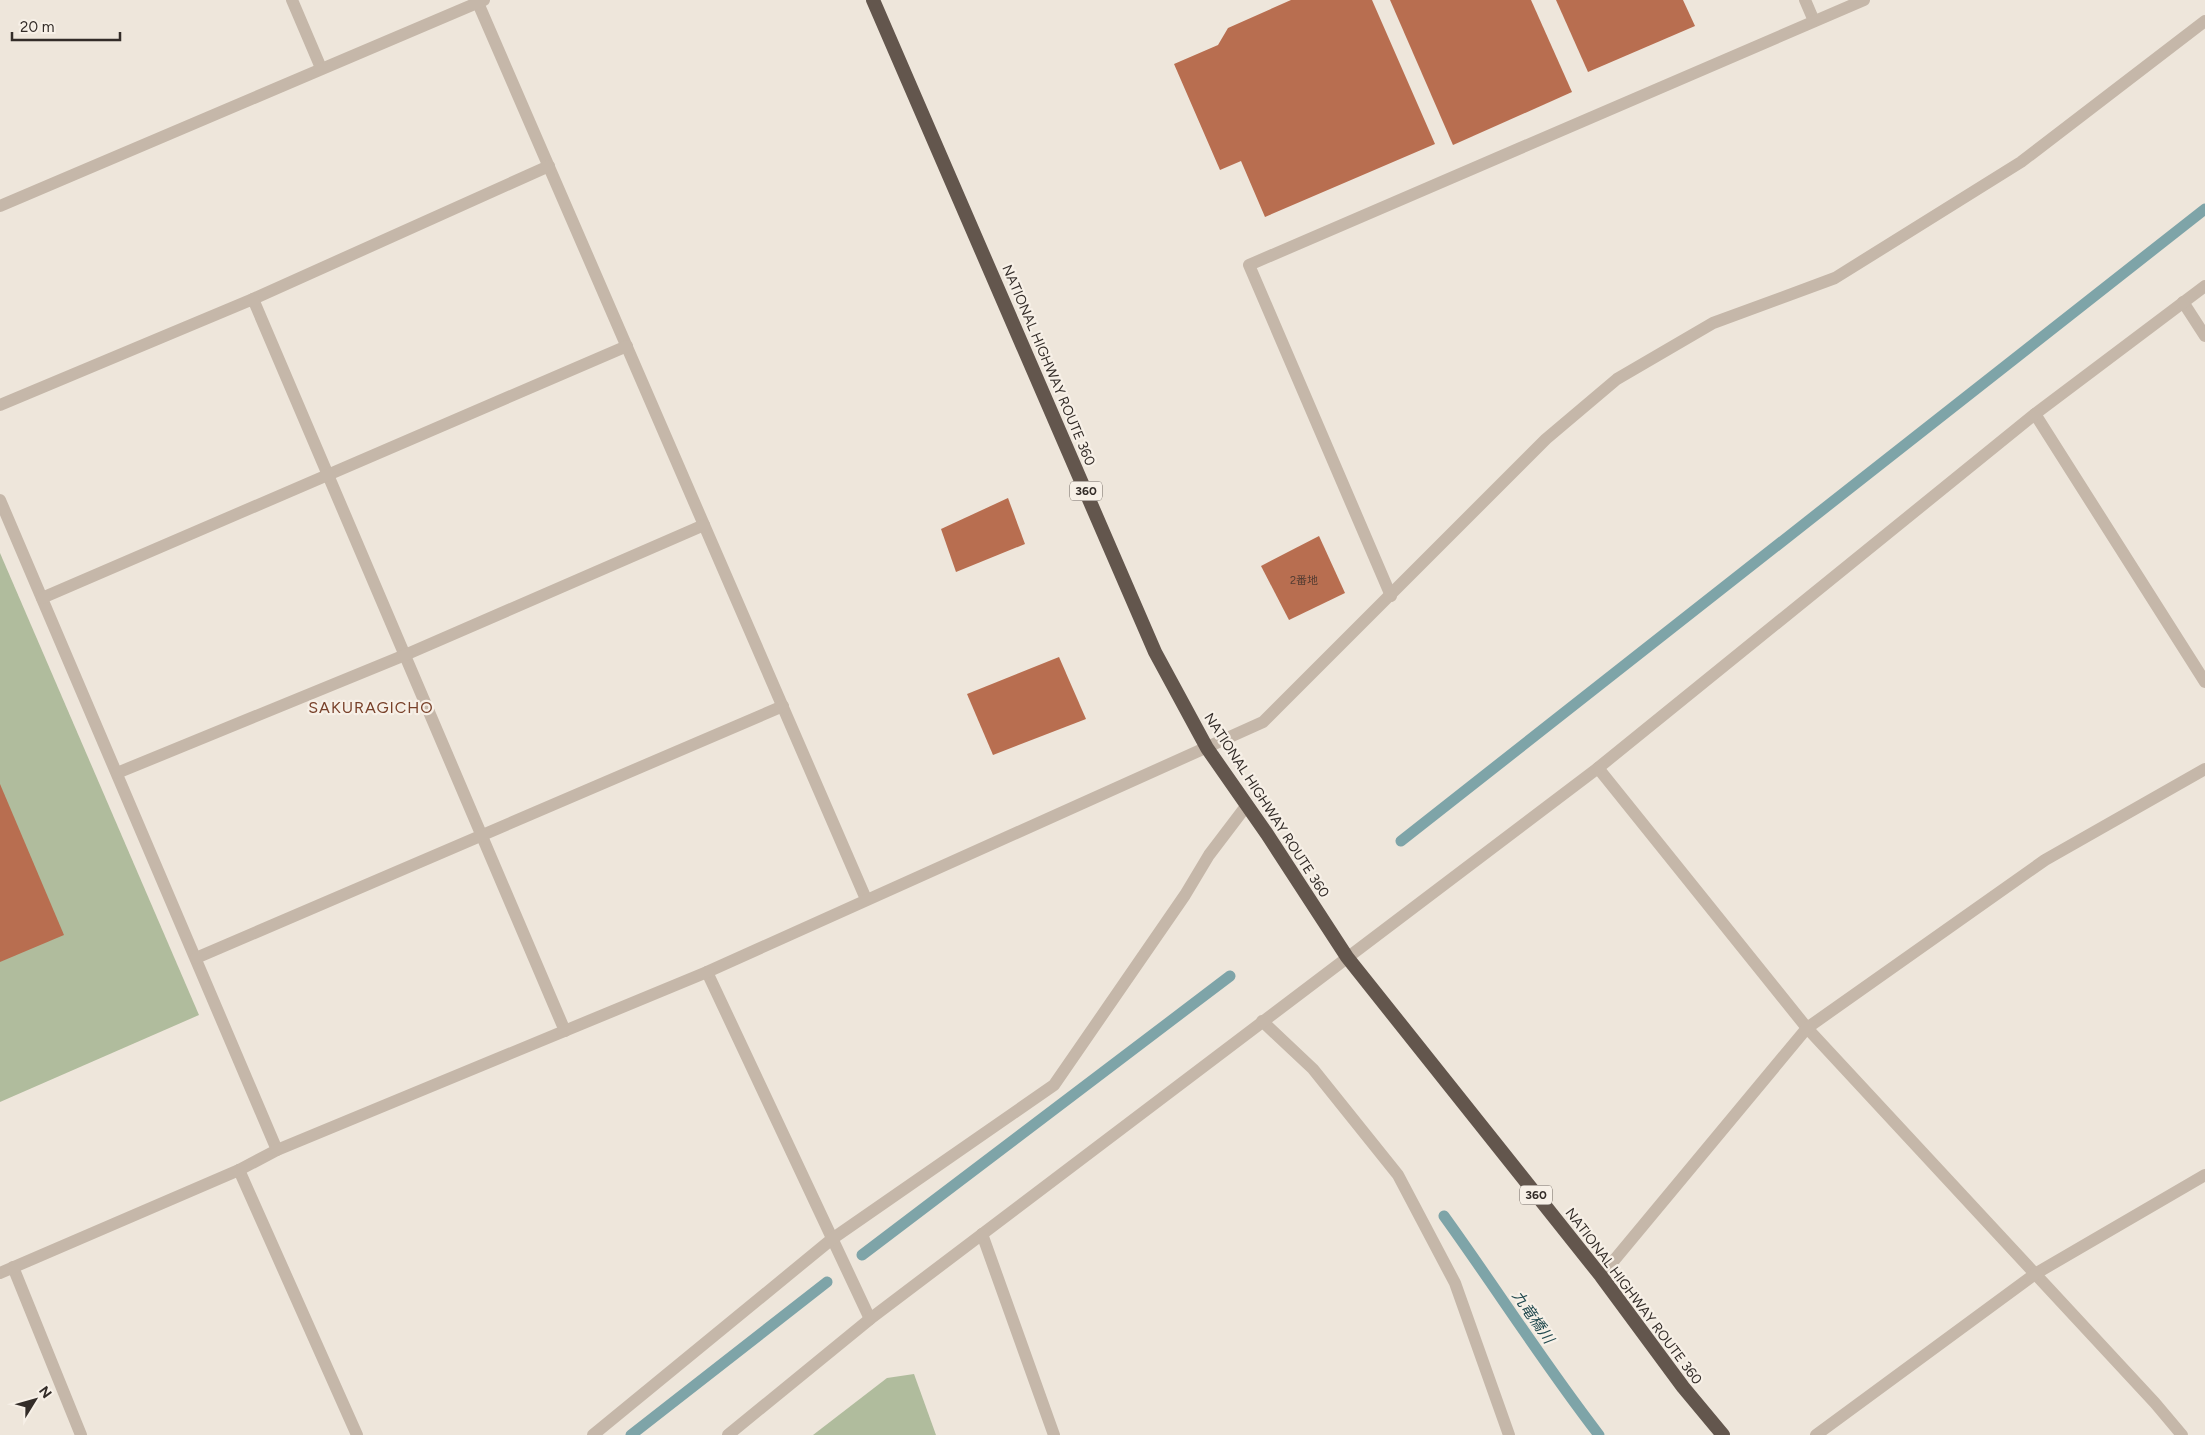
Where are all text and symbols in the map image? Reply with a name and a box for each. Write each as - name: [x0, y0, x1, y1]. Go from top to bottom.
- scale bar: [12, 10, 120, 42]
- text: 20 m: [20, 18, 54, 36]
- street label: NATIONAL HIGHWAY ROUTE 360: [998, 262, 1099, 468]
- road number: 360: [1070, 482, 1102, 501]
- house number: 2番地: [1290, 574, 1318, 587]
- district label: SAKURAGICHO: [308, 698, 434, 717]
- street label: NATIONAL HIGHWAY ROUTE 360: [1200, 710, 1333, 901]
- road number: 360: [1520, 1186, 1552, 1204]
- street label: NATIONAL HIGHWAY ROUTE 360: [1562, 1205, 1706, 1388]
- water label: 九竜橋川: [1508, 1287, 1559, 1348]
- north arrow: [10, 1375, 60, 1425]
- text: N: [35, 1383, 55, 1402]

